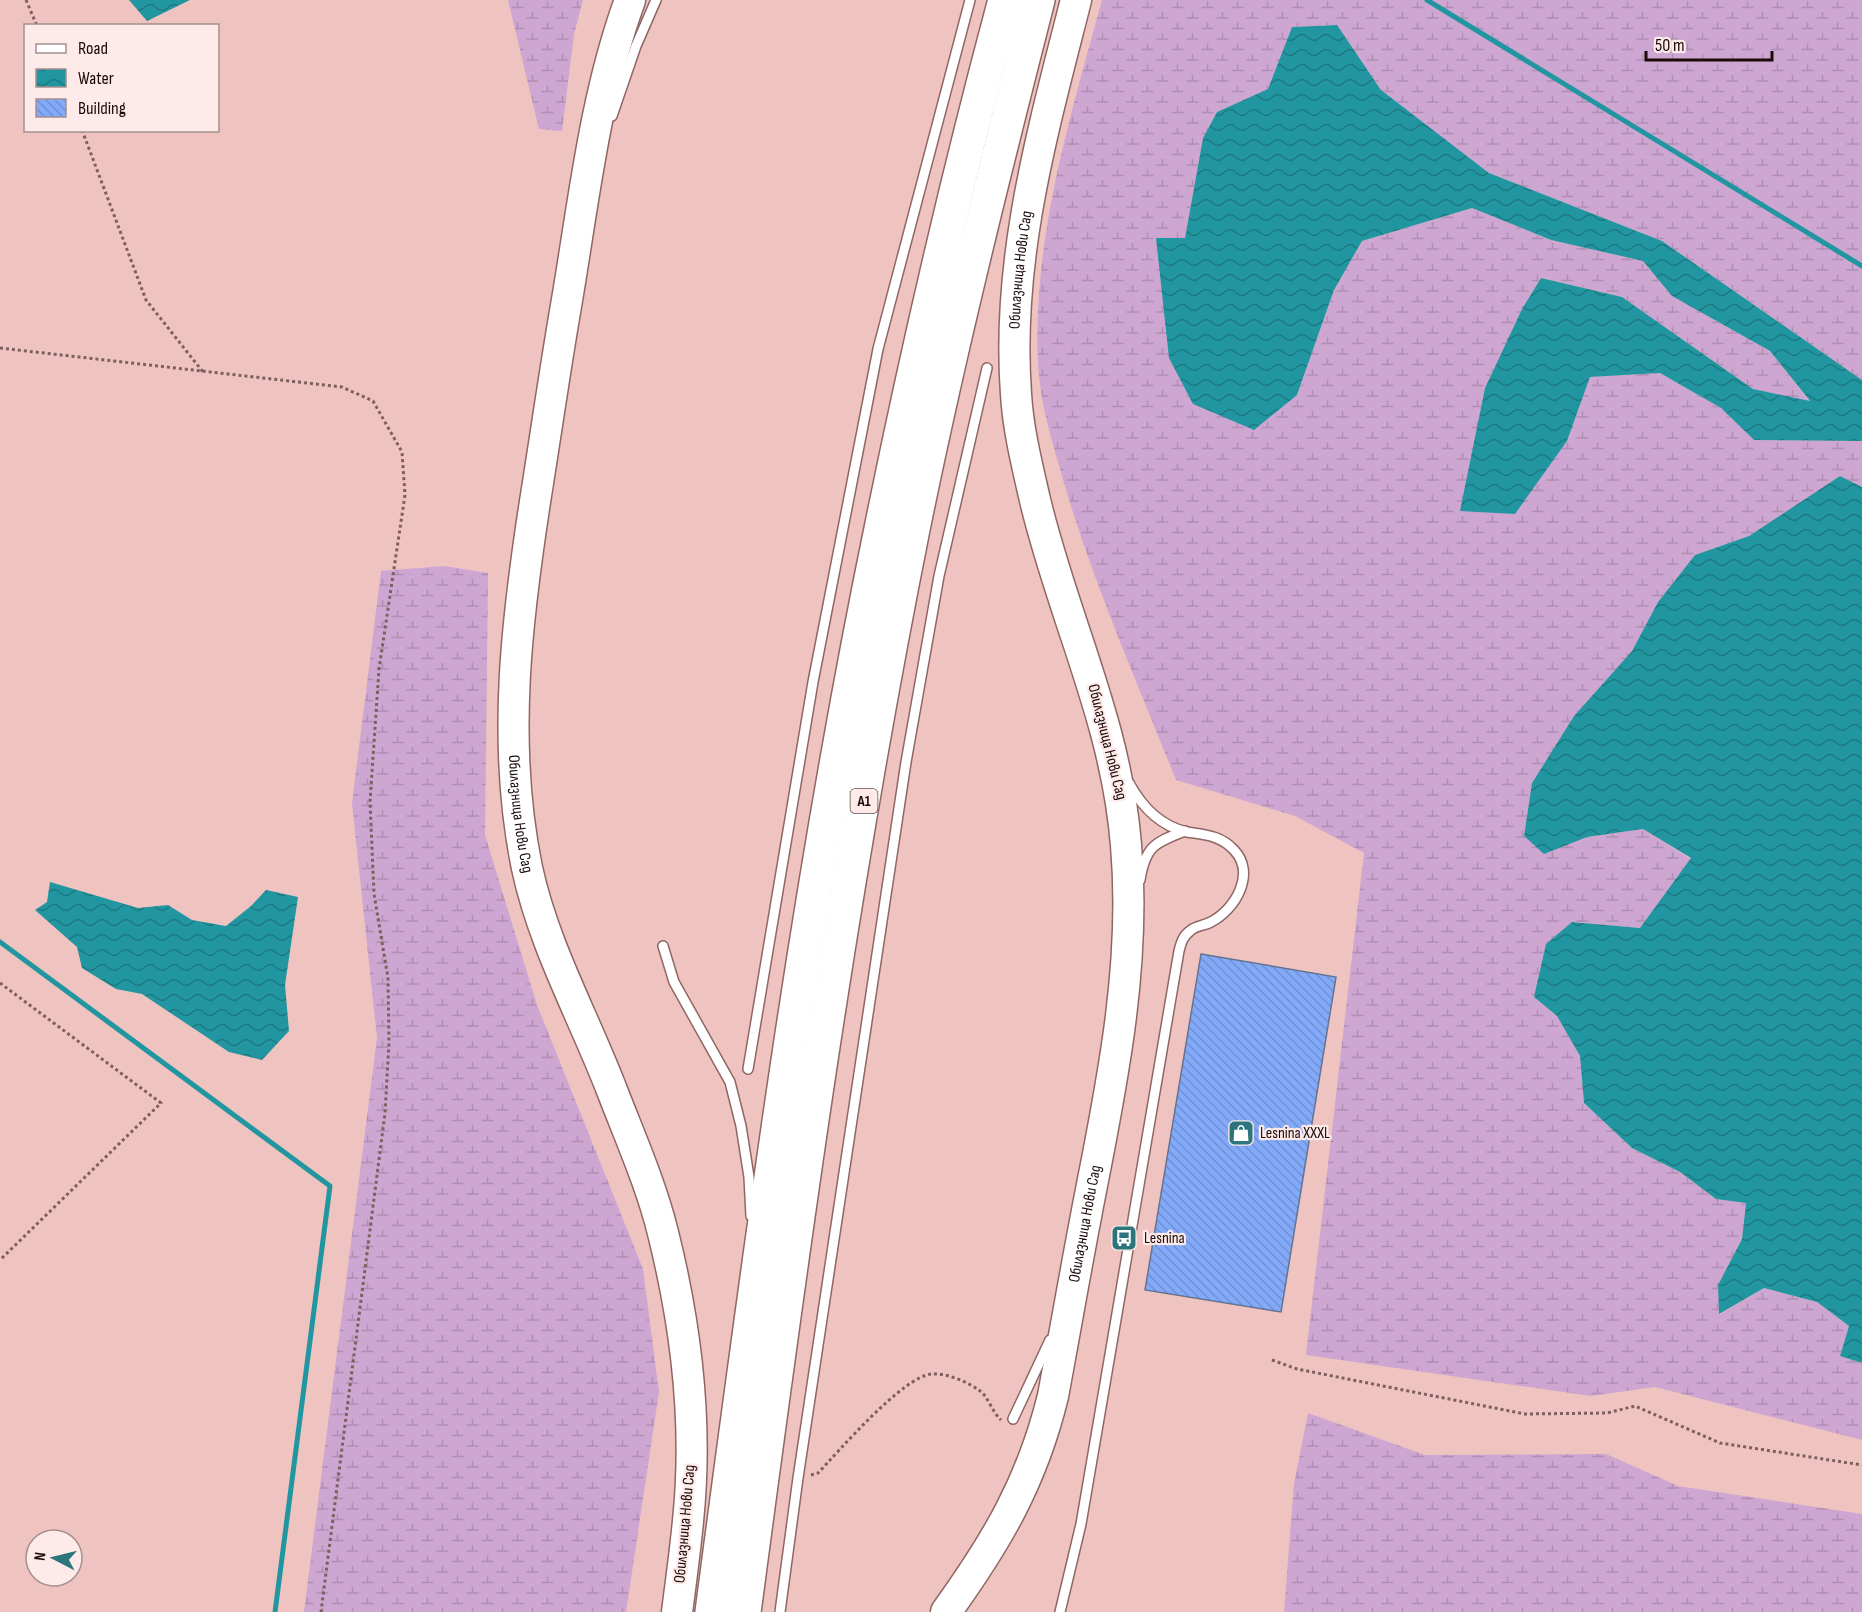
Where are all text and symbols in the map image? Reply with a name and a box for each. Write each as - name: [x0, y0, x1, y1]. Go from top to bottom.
- legend: [24, 24, 219, 132]
- scale bar: [1646, 24, 1772, 62]
- text: 50 m: [1655, 35, 1685, 56]
- text: Road: [78, 38, 108, 59]
- text: Water: [78, 68, 114, 89]
- text: Building: [78, 98, 126, 119]
- street label: Обилазница Нови Сад: [1005, 209, 1036, 329]
- street label: Обилазница Нови Сад: [1083, 682, 1131, 802]
- street label: Обилазница Нови Сад: [504, 754, 537, 875]
- road number: A1: [850, 789, 878, 813]
- shop icon: Lesnina XXXL: [1226, 1118, 1256, 1148]
- place label: Lesnina XXXL: [1260, 1124, 1330, 1143]
- street label: Обилазница Нови Сад: [1064, 1163, 1105, 1284]
- bus stop icon: Lesnina: [1109, 1223, 1139, 1253]
- place label: Lesnina: [1144, 1229, 1185, 1248]
- street label: Обилазница Нови Сад: [670, 1464, 700, 1584]
- north arrow: [24, 1528, 84, 1588]
- text: N: [31, 1551, 51, 1562]

